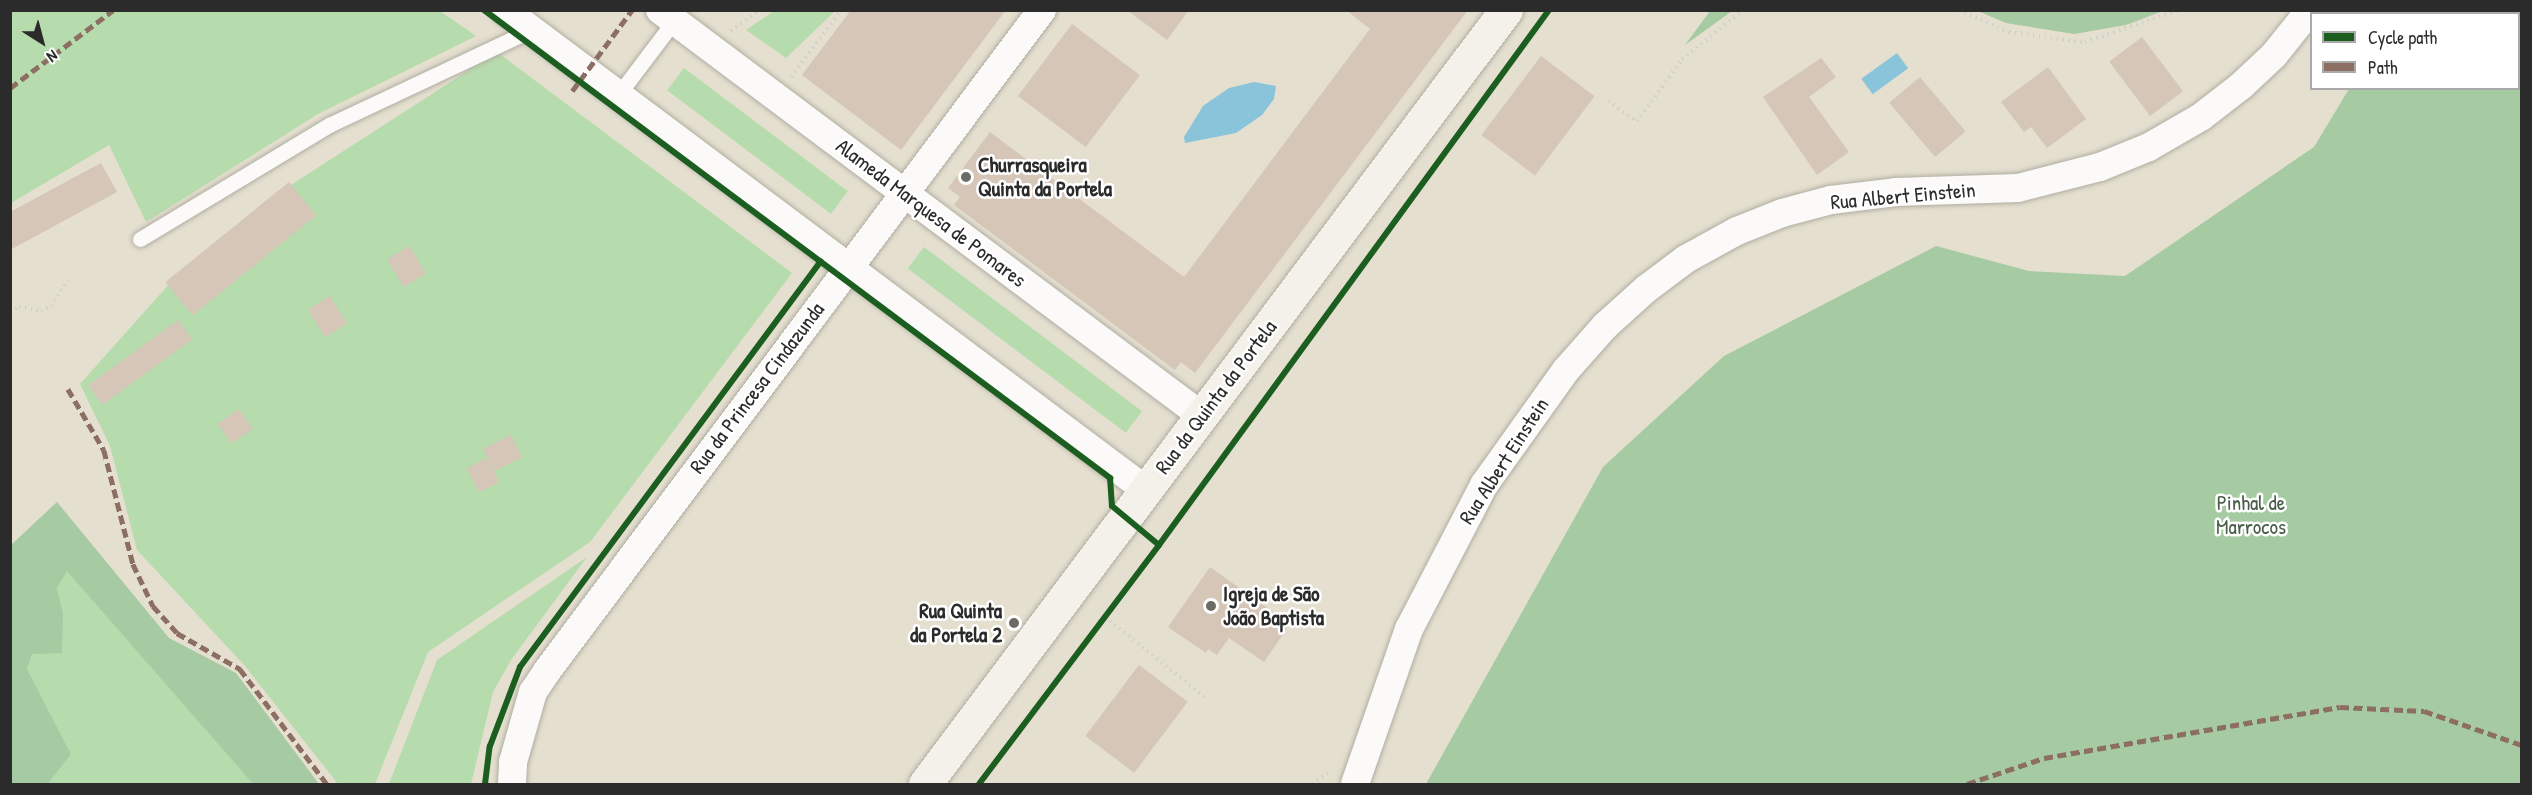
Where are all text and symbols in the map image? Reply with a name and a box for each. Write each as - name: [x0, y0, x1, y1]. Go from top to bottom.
- north arrow: [12, 12, 72, 72]
- legend: [2310, 12, 2520, 90]
- text: Cycle path: [2368, 25, 2437, 50]
- text: N: [43, 45, 62, 68]
- text: Path: [2368, 55, 2397, 80]
- street label: Alameda Marquesa de Pomares: [831, 133, 1031, 293]
- place label: Churrasqueira Quinta da Portela: [978, 152, 1112, 202]
- marker: Churrasqueira Quinta da Portela: [959, 170, 973, 184]
- street label: Rua Albert Einstein: [1830, 177, 1976, 215]
- street label: Rua da Princesa Cindazunda: [684, 297, 830, 479]
- street label: Rua da Quinta da Portela: [1150, 315, 1282, 479]
- street label: Rua Albert Einstein: [1454, 393, 1554, 529]
- park label: Pinhal de Marrocos: [2216, 490, 2286, 540]
- place label: Igreja de São João Baptista: [1223, 581, 1324, 631]
- place label: Rua Quinta da Portela 2: [910, 598, 1002, 648]
- marker: Igreja de São João Baptista: [1204, 599, 1218, 613]
- marker: Rua Quinta da Portela 2: [1007, 616, 1021, 630]

